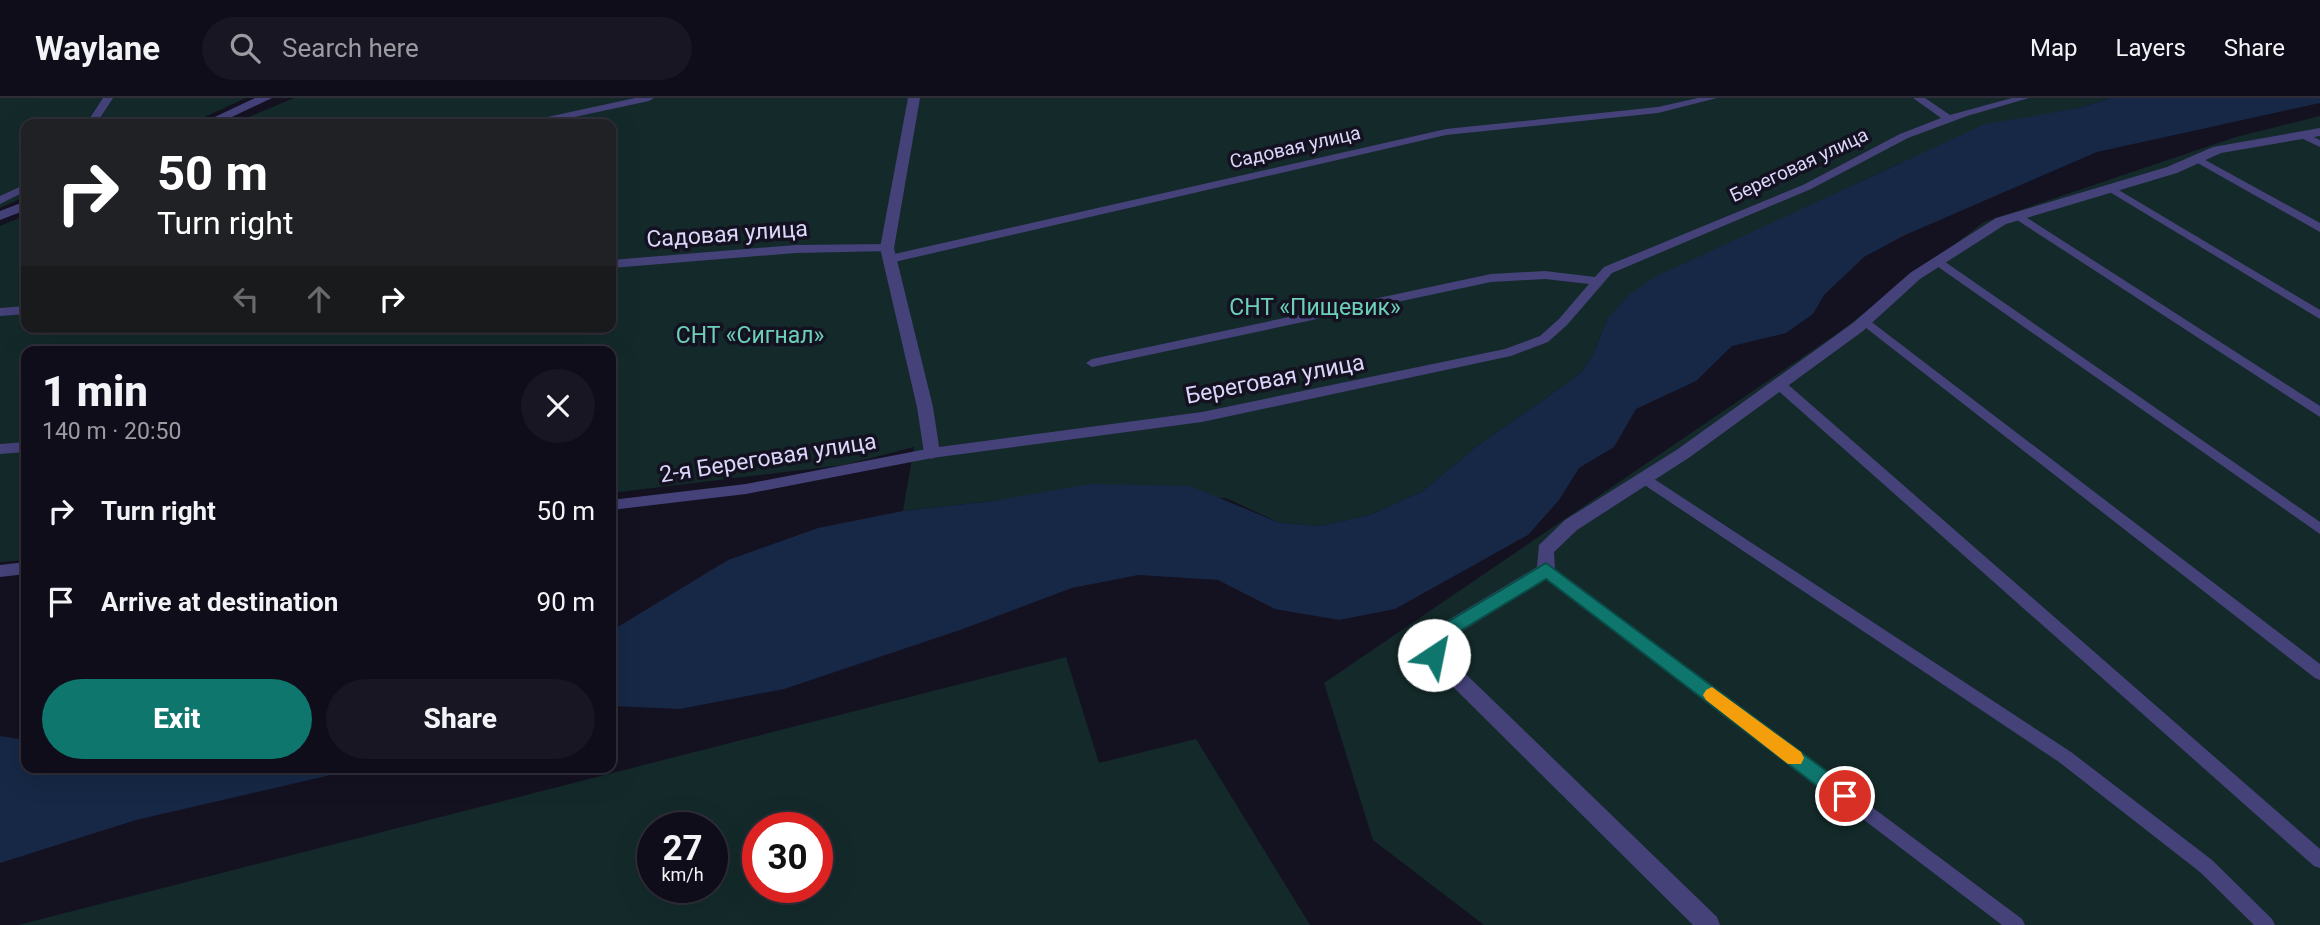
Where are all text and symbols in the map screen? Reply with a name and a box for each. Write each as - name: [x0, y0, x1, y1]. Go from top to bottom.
- search box: [202, 17, 692, 80]
- text: Waylane: [35, 29, 160, 68]
- icon: search: [226, 29, 264, 67]
- text: Search here: [282, 33, 419, 63]
- text: Map: [2030, 34, 2078, 62]
- text: Layers: [2116, 34, 2186, 62]
- text: Share: [2224, 34, 2285, 62]
- street label: Садовая улица: [1227, 121, 1363, 173]
- street label: Береговая улица: [1726, 123, 1872, 207]
- text: 50 m: [157, 145, 268, 202]
- icon: right: [42, 147, 133, 238]
- text: Turn right: [157, 204, 293, 242]
- street label: Садовая улица: [645, 215, 809, 253]
- icon: left: [227, 280, 265, 318]
- icon: ahead: [300, 280, 338, 318]
- icon: right: [373, 280, 411, 318]
- park label: СНТ «Пищевик»: [1229, 294, 1401, 321]
- park label: СНТ «Сигнал»: [676, 322, 824, 349]
- street label: Береговая улица: [1183, 348, 1367, 410]
- text: 1 min: [42, 367, 148, 416]
- button: close: [521, 369, 595, 443]
- text: 140 m · 20:50: [42, 418, 181, 445]
- street label: 2-я Береговая улица: [658, 428, 878, 488]
- icon: right: [42, 492, 80, 530]
- text: Turn right: [101, 496, 216, 526]
- text: 50 m: [537, 496, 595, 526]
- icon: arrive: [42, 583, 80, 621]
- text: Arrive at destination: [101, 587, 338, 617]
- text: 90 m: [537, 587, 595, 617]
- position arrow: [1397, 618, 1471, 692]
- button: Exit: [42, 679, 312, 759]
- button: Share: [326, 679, 595, 759]
- pin: [1815, 766, 1875, 826]
- icon: arrive: [1826, 777, 1864, 815]
- speed limit sign: 30: [742, 812, 833, 903]
- text: 27: [662, 828, 703, 869]
- text: km/h: [661, 864, 704, 885]

